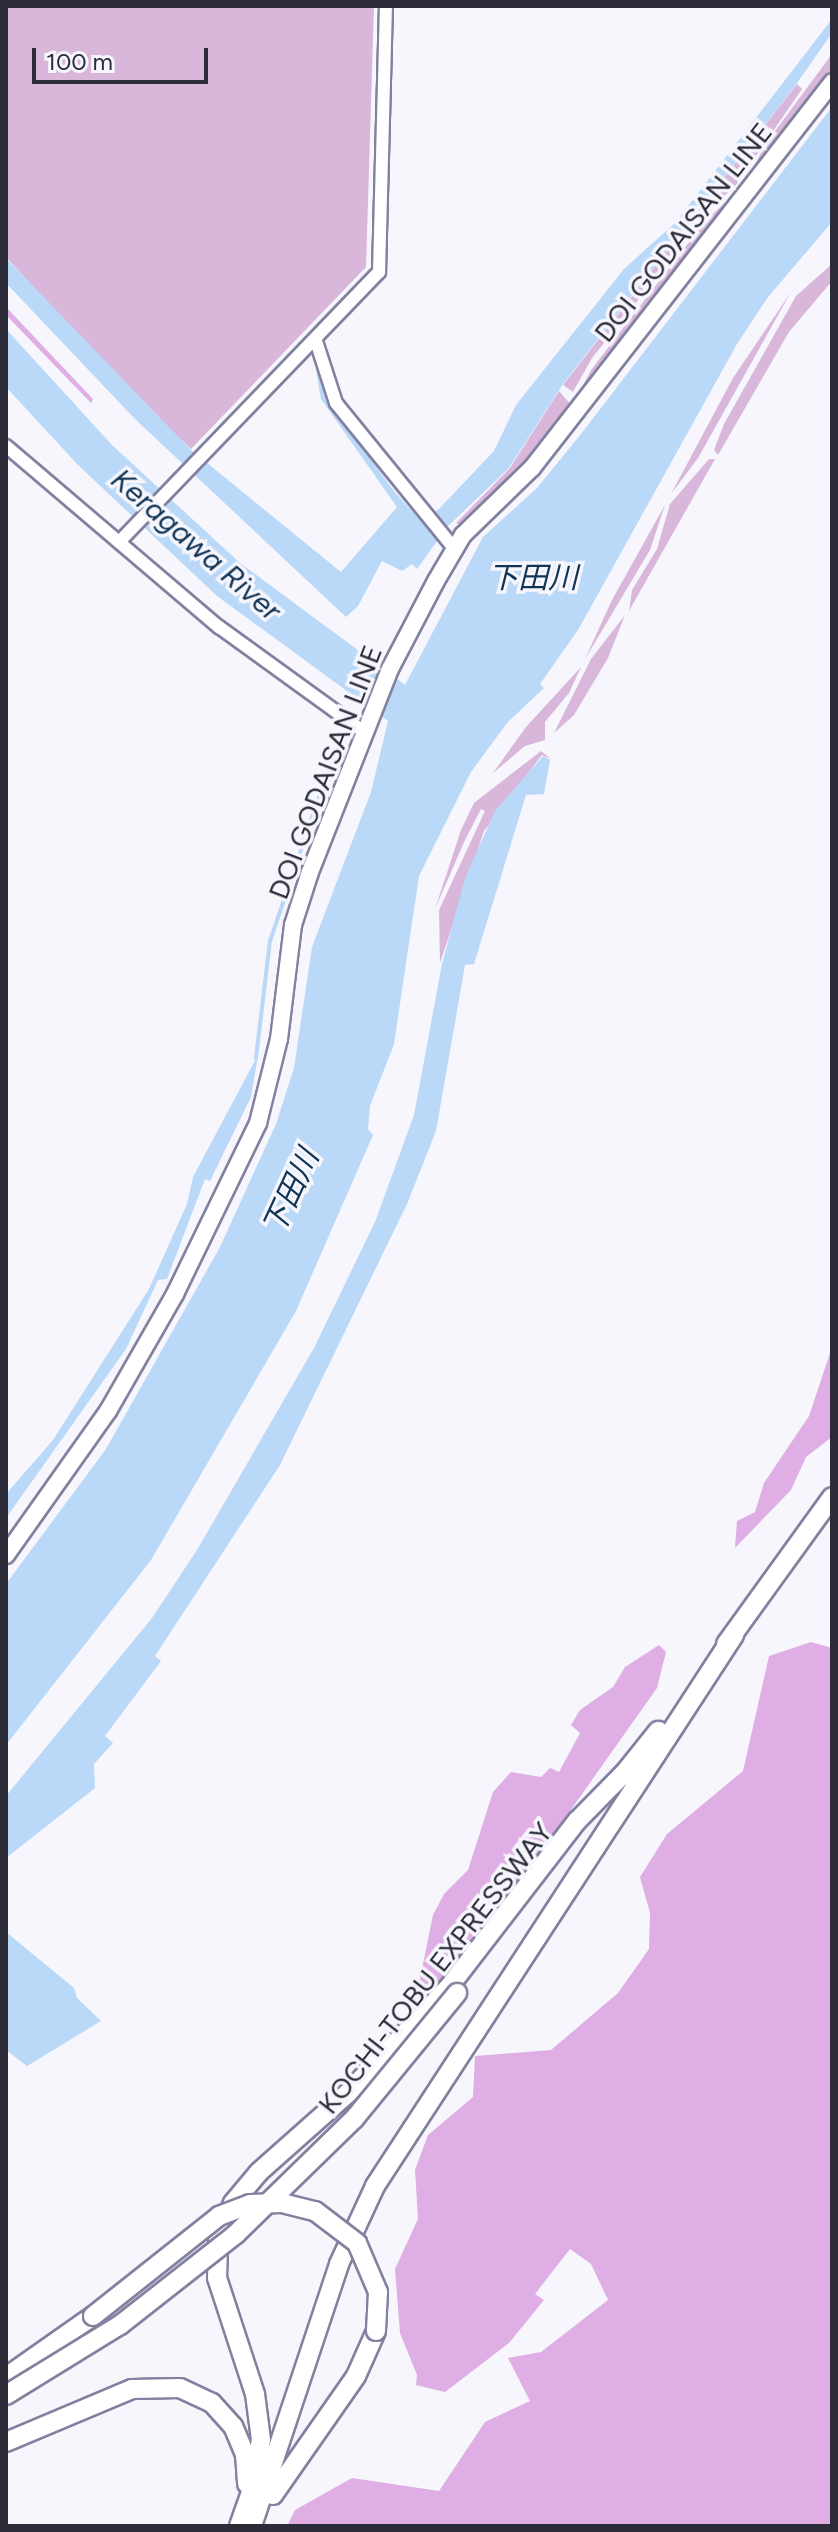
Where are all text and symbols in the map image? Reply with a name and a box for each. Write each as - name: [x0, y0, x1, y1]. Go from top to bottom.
- scale bar: [36, 32, 212, 82]
- text: 100 m: [46, 47, 113, 76]
- street label: DOI GODAISAN LINE: [587, 115, 779, 349]
- water label: Keragawa River: [104, 461, 288, 629]
- water label: 下田川: [488, 560, 578, 596]
- street label: DOI GODAISAN LINE: [261, 640, 389, 904]
- water label: 下田川: [256, 1144, 326, 1240]
- street label: KOCHI-TOBU EXPRESSWAY: [311, 1816, 559, 2120]

